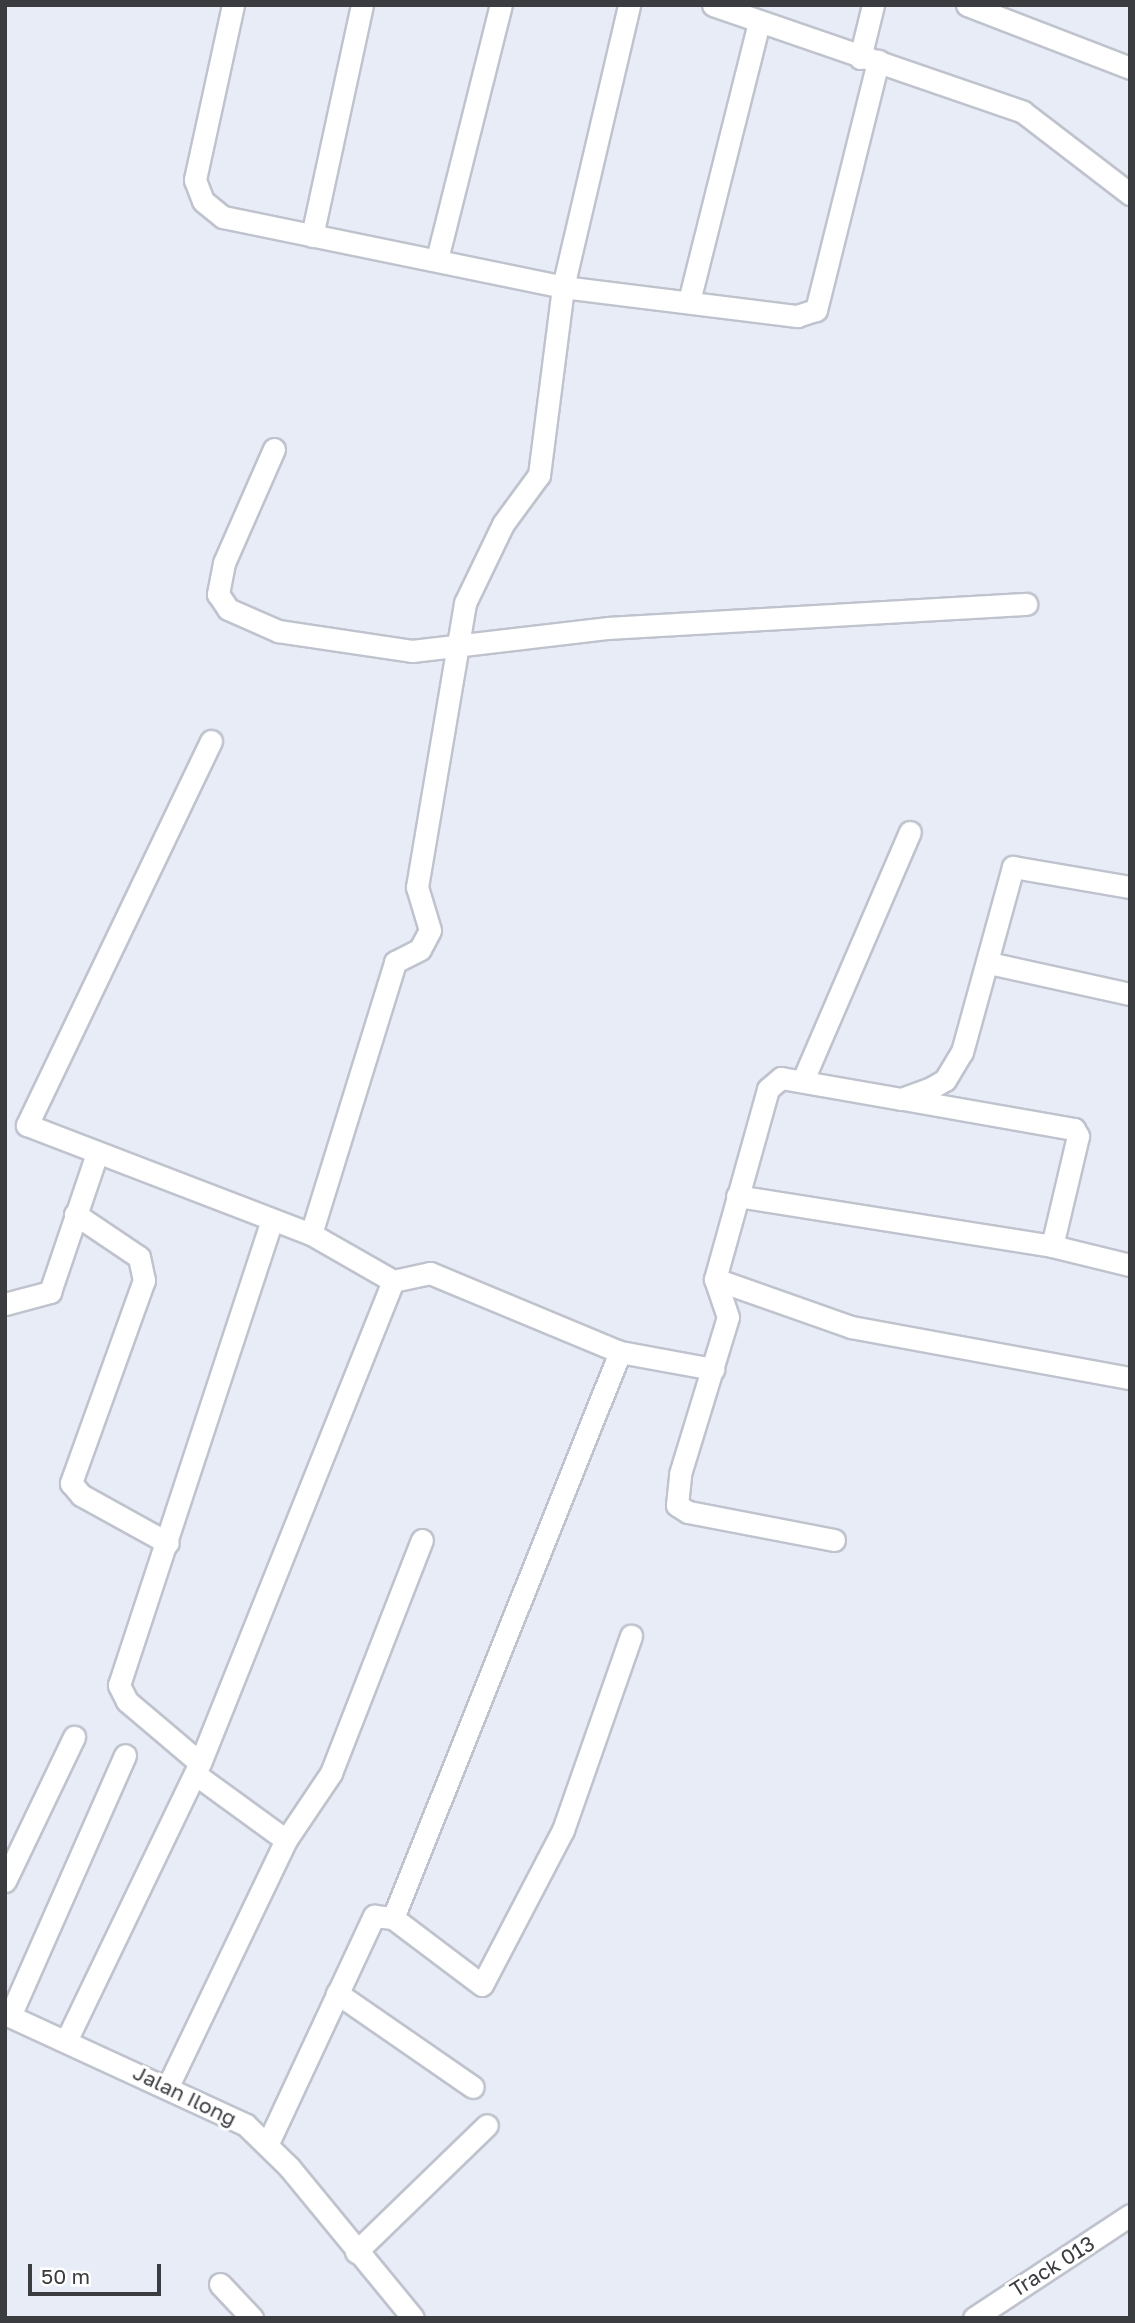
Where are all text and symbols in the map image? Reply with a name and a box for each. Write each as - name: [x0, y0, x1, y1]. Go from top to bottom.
- street label: Jalan Ilong: [129, 2059, 241, 2131]
- street label: Track 013: [1005, 2230, 1099, 2302]
- scale bar: [32, 2250, 164, 2294]
- text: 50 m: [41, 2263, 90, 2289]

